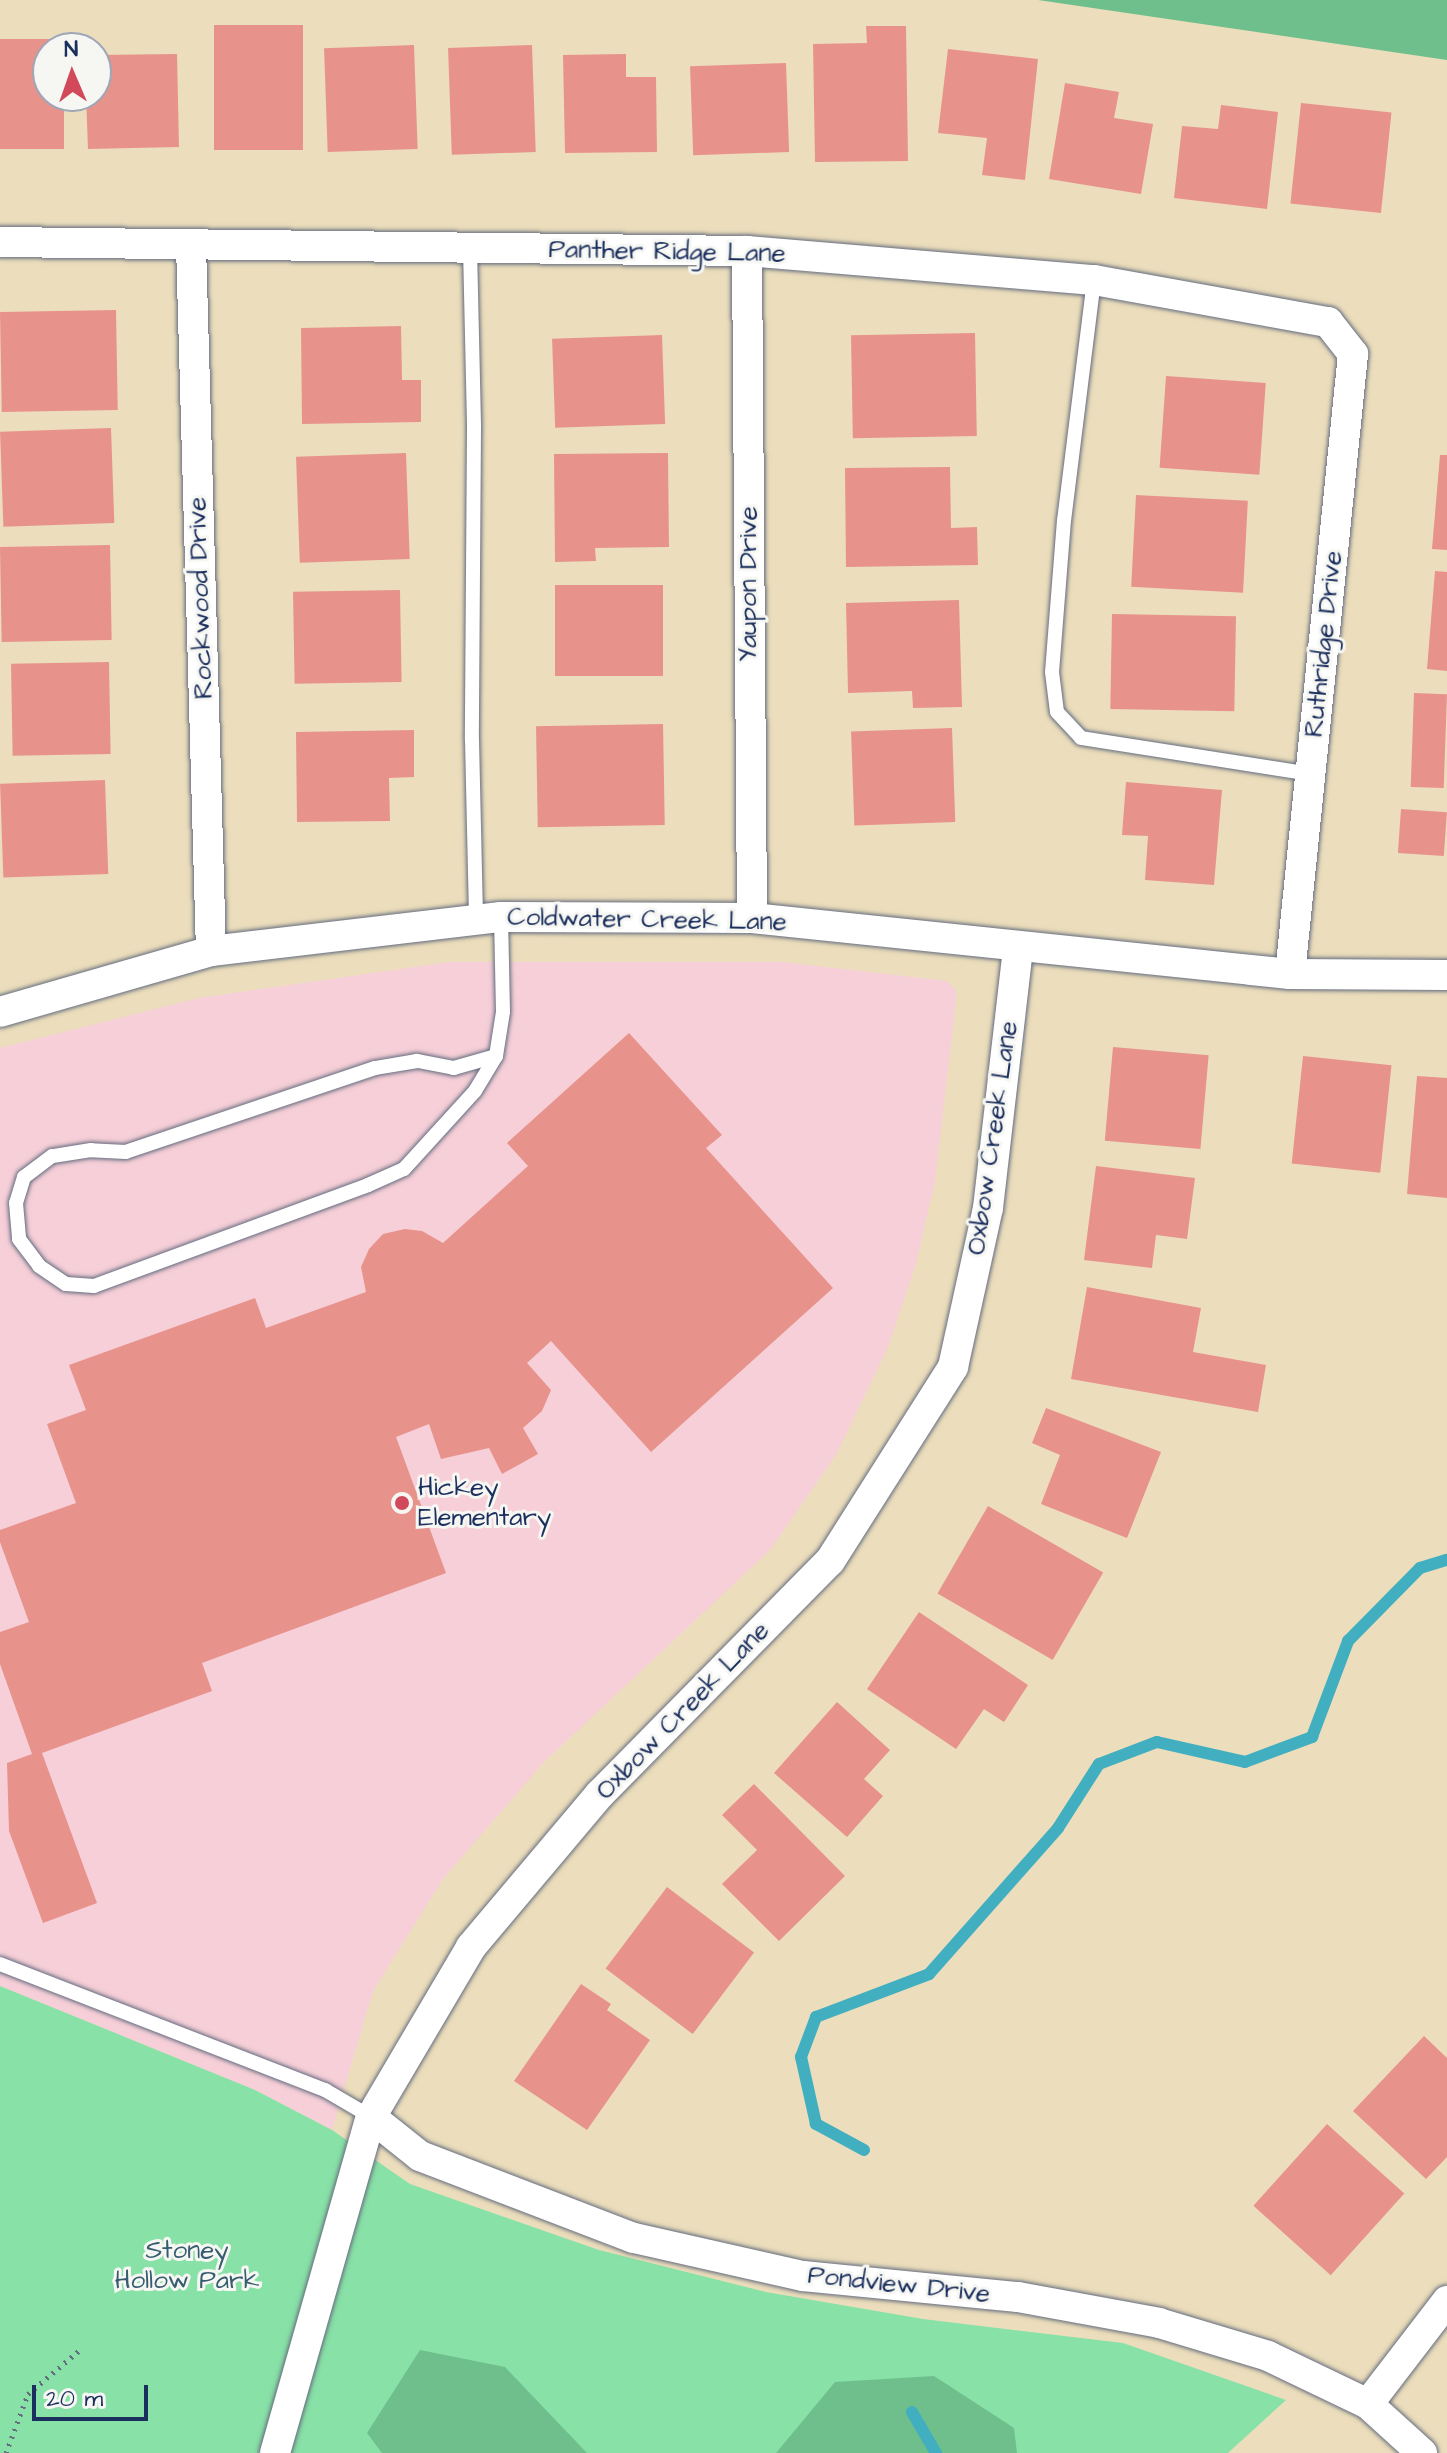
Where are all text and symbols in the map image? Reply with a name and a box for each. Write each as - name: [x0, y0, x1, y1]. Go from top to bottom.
- north arrow: [32, 32, 112, 112]
- text: N: [64, 34, 79, 65]
- street label: Panther Ridge Lane: [548, 234, 786, 270]
- street label: Rockwood Drive: [182, 496, 220, 700]
- street label: Yaupon Drive: [733, 506, 765, 662]
- street label: Ruthridge Drive: [1299, 549, 1349, 739]
- street label: Coldwater Creek Lane: [507, 902, 787, 938]
- street label: Oxbow Creek Lane: [961, 1019, 1025, 1257]
- place label: Hickey Elementary: [418, 1472, 551, 1534]
- marker: Hickey Elementary: [393, 1494, 411, 1512]
- street label: Oxbow Creek Lane: [590, 1615, 776, 1807]
- park label: Stoney Hollow Park: [115, 2235, 259, 2296]
- street label: Pondview Drive: [806, 2260, 992, 2310]
- scale bar: [36, 2369, 152, 2419]
- text: 20 m: [46, 2382, 103, 2416]

